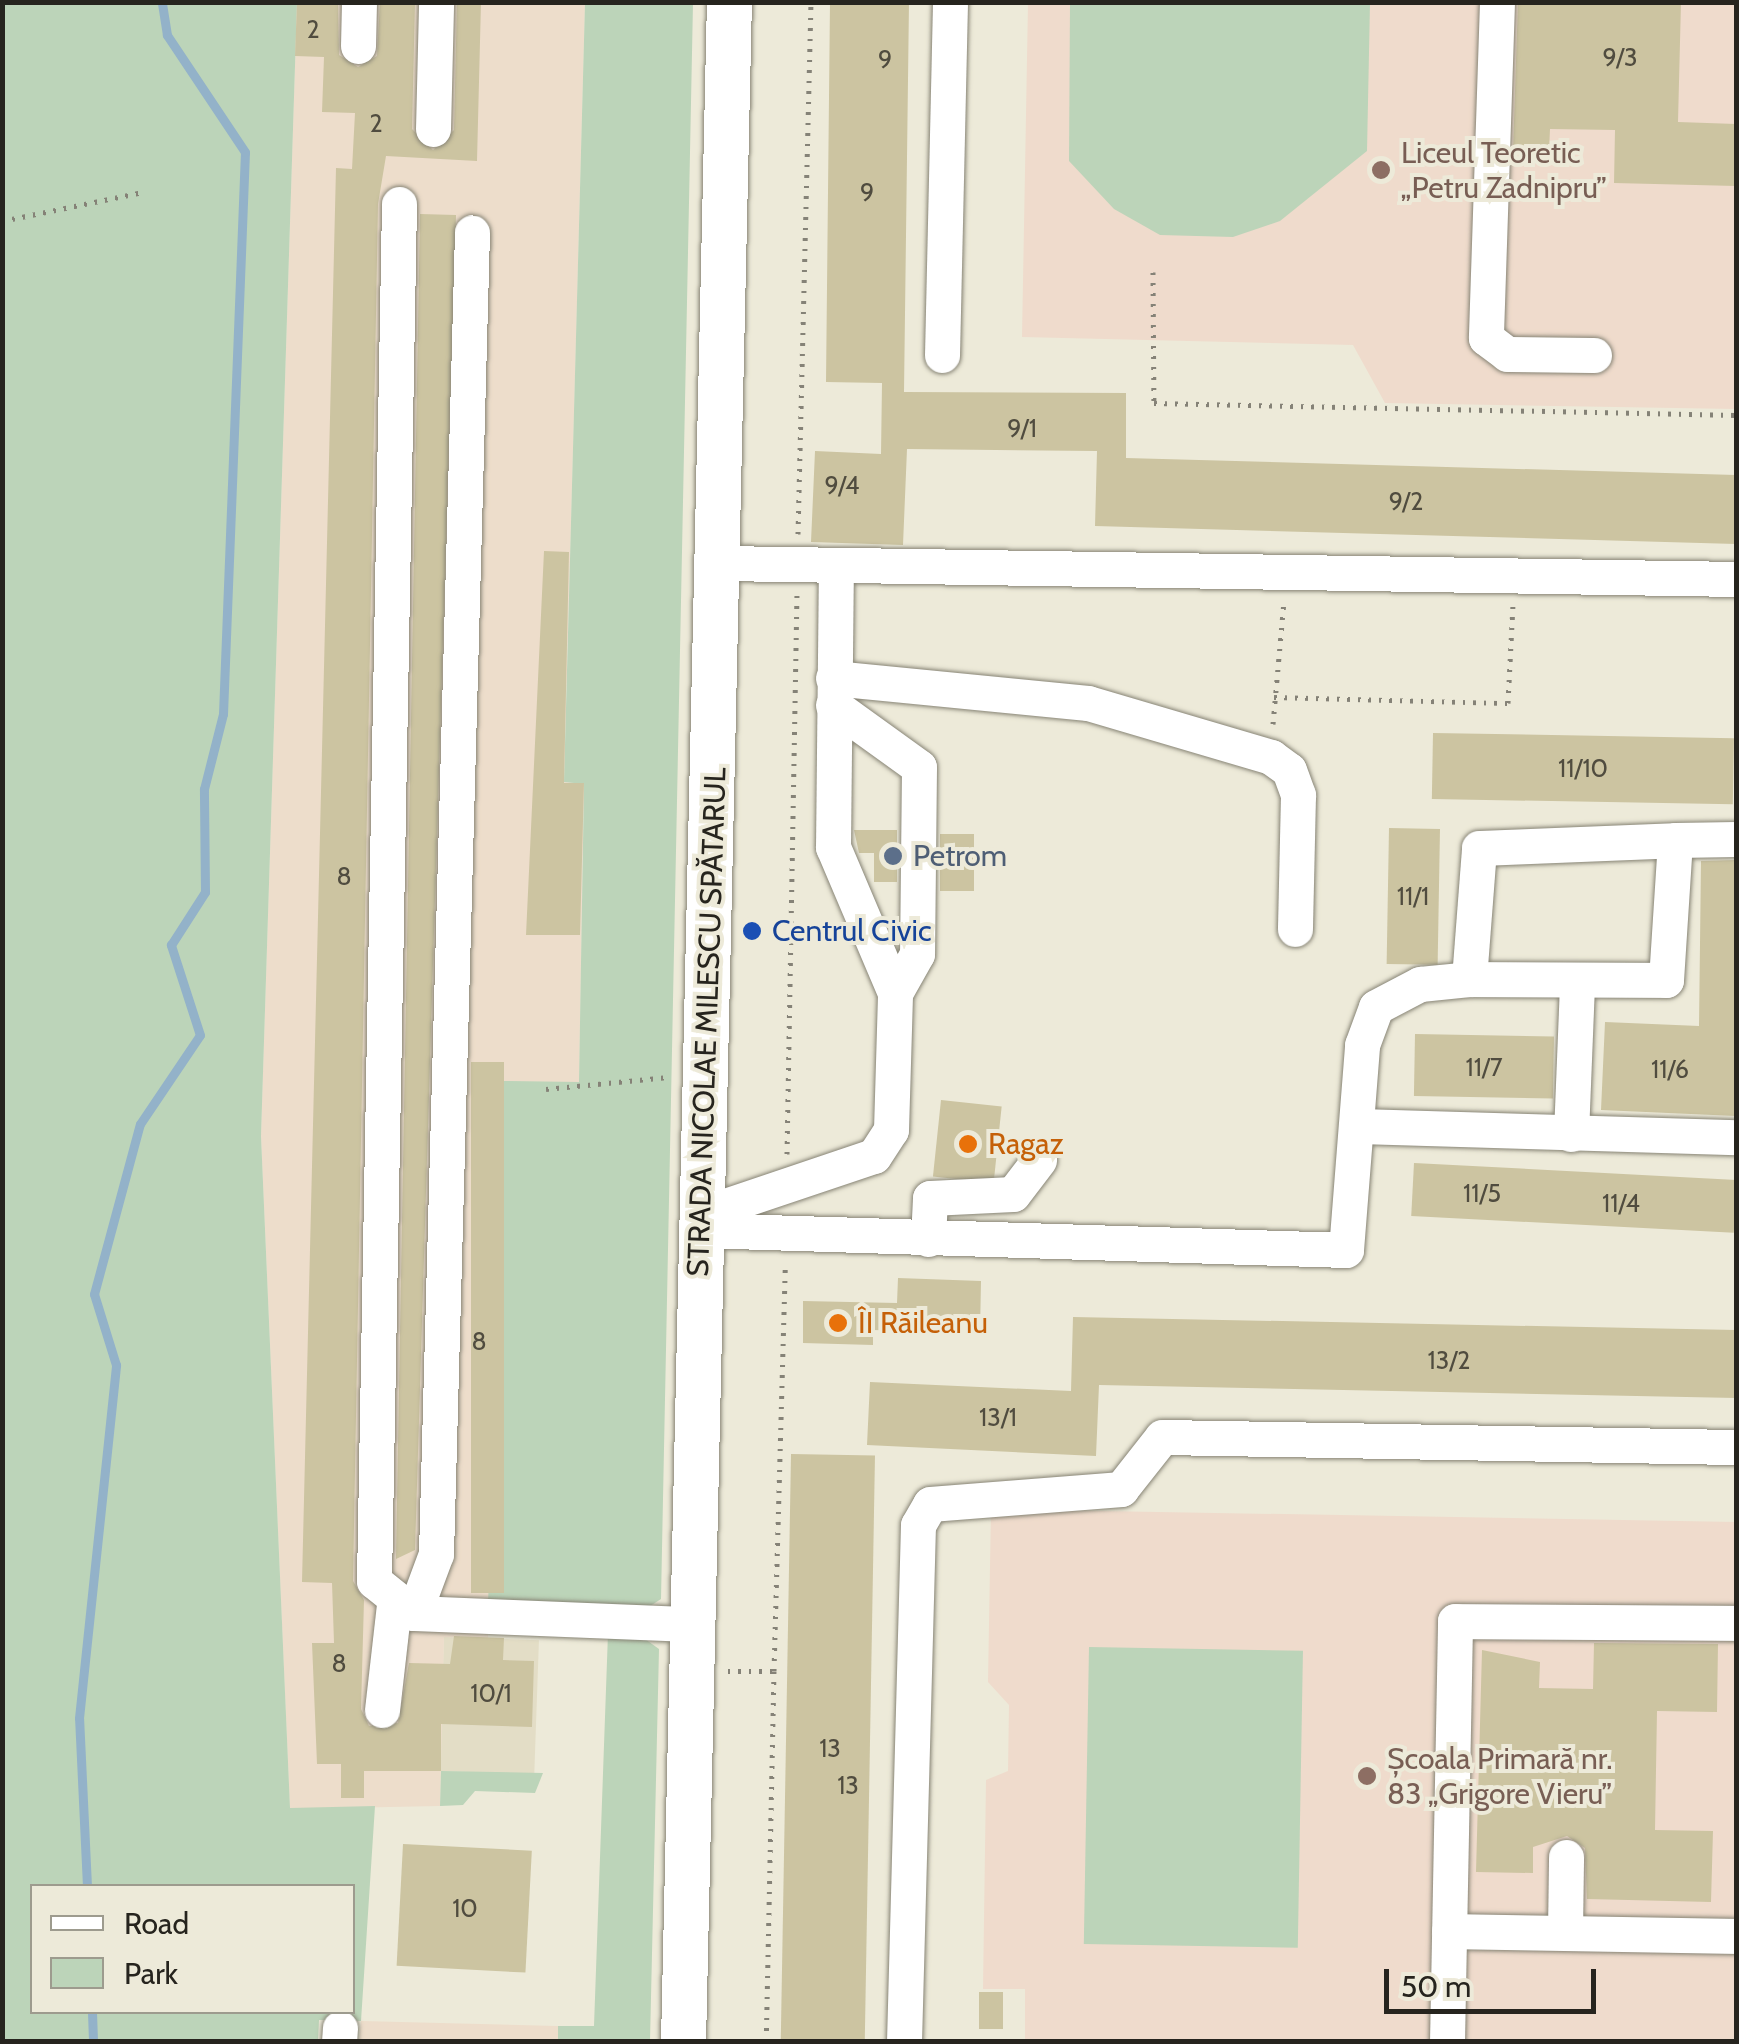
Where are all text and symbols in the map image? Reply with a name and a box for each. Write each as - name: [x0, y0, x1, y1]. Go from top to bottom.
- house number: 2: [306, 14, 320, 44]
- house number: 9/3: [1602, 42, 1638, 72]
- house number: 9: [878, 44, 892, 74]
- house number: 2: [369, 108, 383, 138]
- place label: Liceul Teoretic „Petru Zadnipru”: [1401, 135, 1607, 206]
- marker: Liceul Teoretic „Petru Zadnipru”: [1370, 159, 1392, 181]
- house number: 9: [860, 177, 874, 207]
- house number: 9/1: [1007, 413, 1037, 443]
- house number: 9/4: [825, 470, 859, 500]
- house number: 9/2: [1389, 486, 1423, 516]
- house number: 11/10: [1558, 753, 1608, 783]
- street label: STRADA NICOLAE MILESCU SPĂTARUL: [680, 767, 734, 1277]
- place label: Petrom: [913, 838, 1007, 874]
- marker: Petrom: [882, 845, 904, 867]
- house number: 8: [336, 861, 352, 891]
- house number: 11/1: [1397, 881, 1429, 911]
- place label: Centrul Civic: [772, 913, 932, 949]
- marker: Centrul Civic: [741, 920, 763, 942]
- house number: 11/7: [1466, 1052, 1502, 1082]
- house number: 11/6: [1651, 1054, 1689, 1084]
- place label: Ragaz: [988, 1126, 1064, 1162]
- marker: Ragaz: [957, 1133, 979, 1155]
- house number: 11/5: [1463, 1178, 1501, 1208]
- house number: 11/4: [1602, 1188, 1640, 1218]
- place label: ÎI Răileanu: [858, 1305, 988, 1341]
- marker: ÎI Răileanu: [827, 1312, 849, 1334]
- house number: 8: [471, 1326, 487, 1356]
- house number: 13/2: [1428, 1345, 1470, 1375]
- house number: 13/1: [979, 1402, 1017, 1432]
- house number: 8: [331, 1648, 347, 1678]
- house number: 10/1: [470, 1678, 512, 1708]
- house number: 13: [819, 1733, 841, 1763]
- place label: Școala Primară nr. 83 „Grigore Vieru”: [1387, 1741, 1613, 1812]
- marker: Școala Primară nr. 83 „Grigore Vieru”: [1356, 1765, 1378, 1787]
- house number: 13: [837, 1770, 859, 1800]
- legend: [30, 1884, 355, 2014]
- house number: 10: [452, 1893, 478, 1923]
- text: Road: [124, 1905, 189, 1942]
- scale bar: [1389, 1949, 1602, 2011]
- text: Park: [124, 1955, 178, 1992]
- text: 50 m: [1401, 1968, 1471, 2005]

